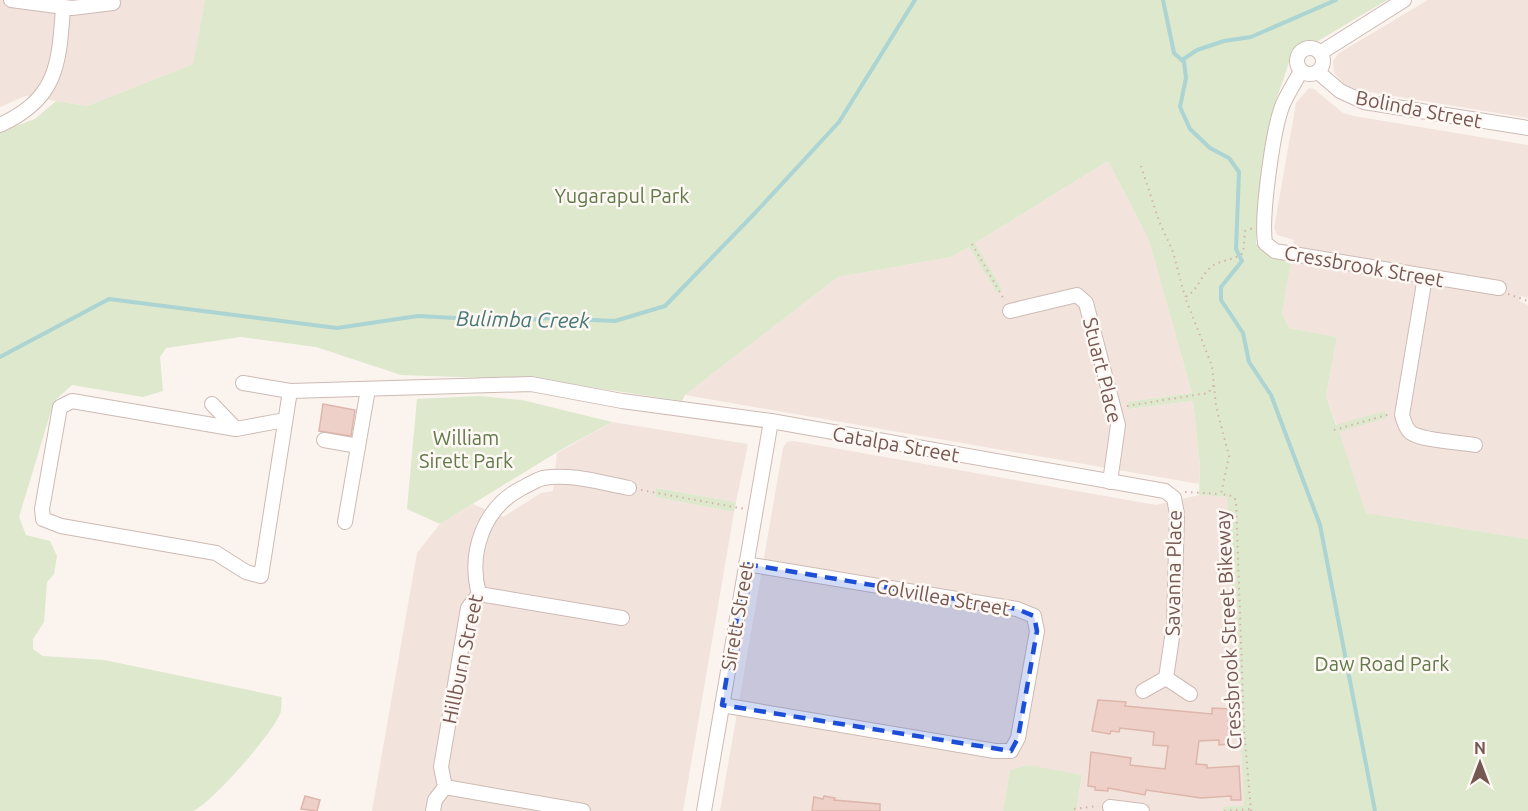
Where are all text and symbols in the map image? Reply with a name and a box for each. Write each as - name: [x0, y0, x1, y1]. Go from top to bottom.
- street label: Bolinda Street: [1354, 85, 1484, 133]
- park label: Yugarapul Park: [555, 184, 689, 207]
- street label: Cressbrook Street: [1283, 241, 1446, 291]
- water label: Bulimba Creek: [456, 306, 590, 332]
- street label: Stuart Place: [1079, 315, 1127, 425]
- street label: Catalpa Street: [831, 422, 961, 466]
- park label: William Sirett Park: [419, 426, 513, 472]
- street label: Cressbrook Street Bikeway: [1210, 509, 1246, 750]
- street label: Savanna Place: [1160, 510, 1186, 636]
- street label: Sirett Street: [716, 560, 758, 672]
- street label: Colvillea Street: [874, 574, 1012, 620]
- street label: Hillburn Street: [437, 592, 487, 726]
- park label: Daw Road Park: [1315, 652, 1449, 675]
- north arrow: [1450, 733, 1510, 793]
- text: N: [1474, 739, 1486, 757]

